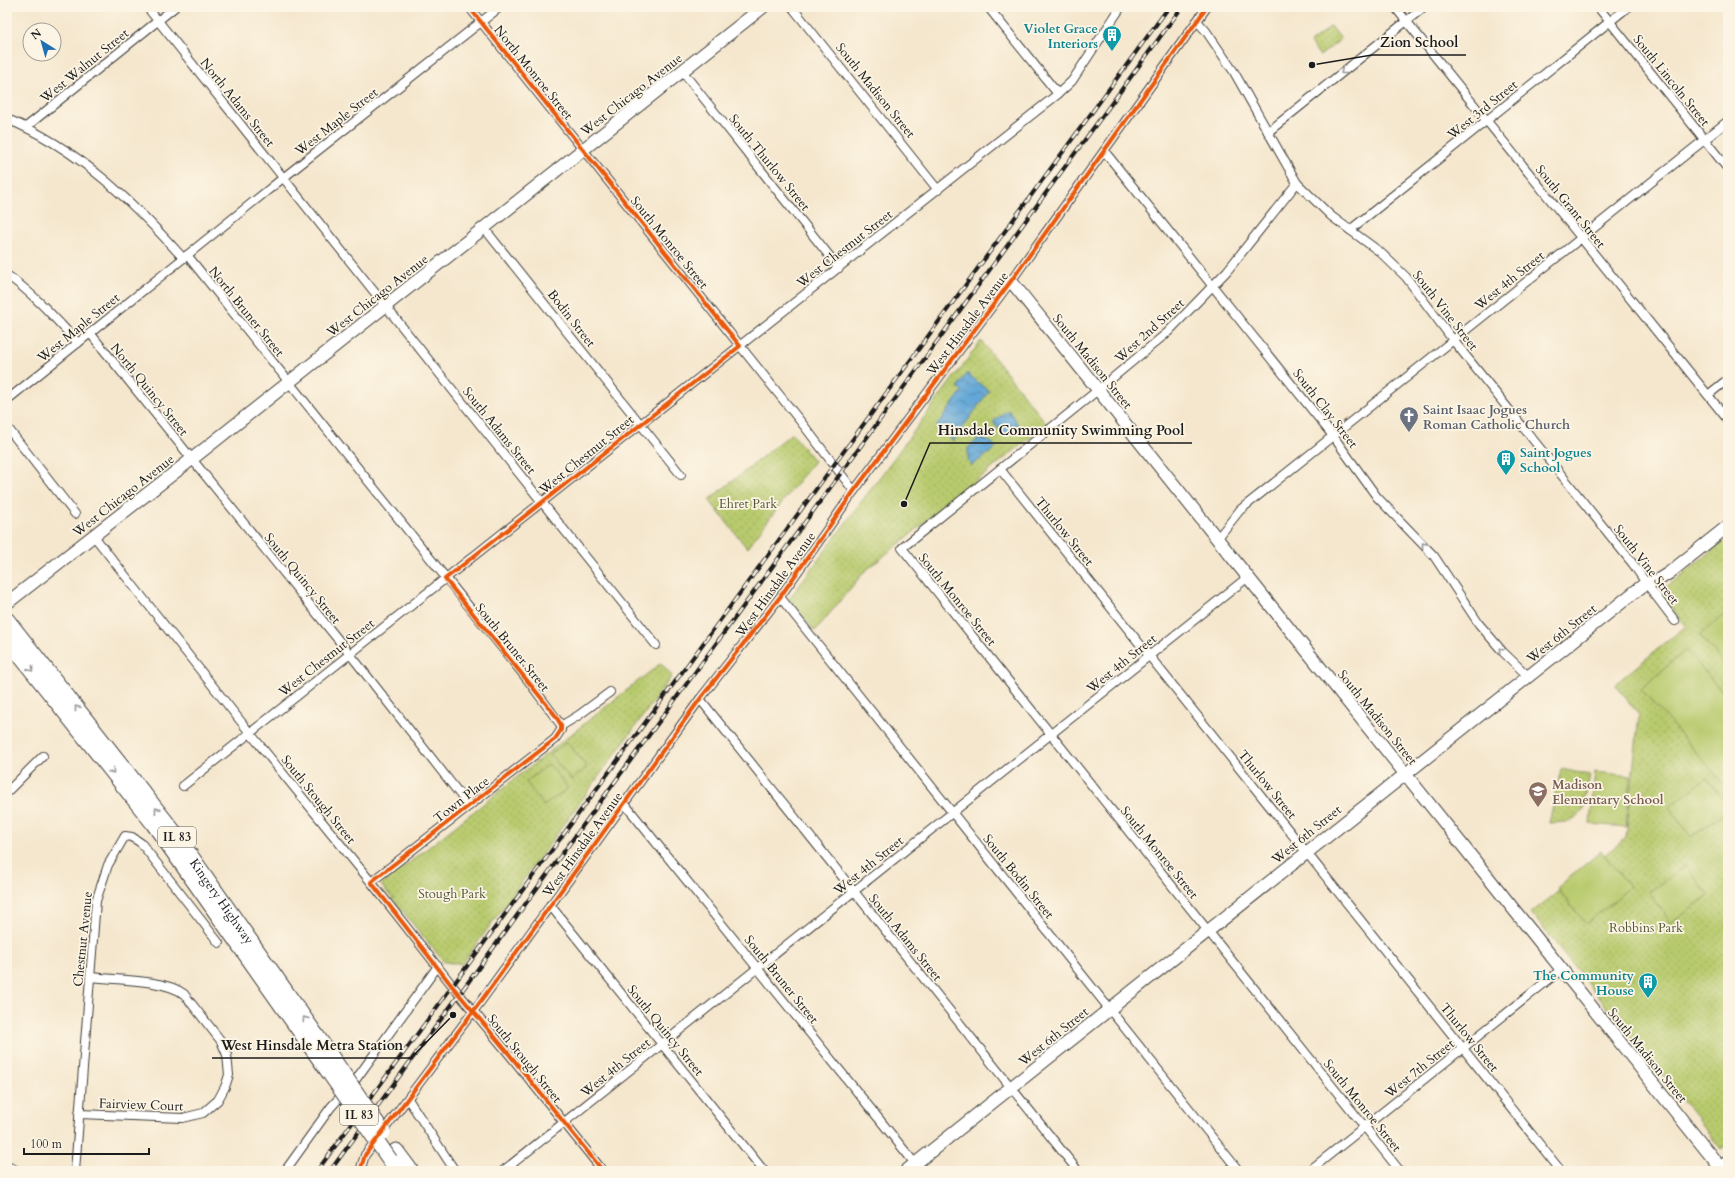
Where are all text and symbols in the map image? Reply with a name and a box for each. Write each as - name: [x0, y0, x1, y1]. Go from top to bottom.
- place label: Violet Grace Interiors: [1024, 20, 1098, 53]
- north arrow: [22, 22, 62, 62]
- street label: North Monroe Street: [490, 22, 577, 124]
- building icon: Violet Grace Interiors: [1101, 24, 1123, 52]
- text: N: [28, 25, 45, 43]
- street label: West Walnut Street: [36, 25, 133, 108]
- callout: Zion School: [1372, 29, 1466, 55]
- street label: South Lincoln Street: [1629, 31, 1714, 130]
- text: Zion School: [1380, 33, 1458, 52]
- street label: South Madison Street: [831, 39, 919, 142]
- street label: West Chicago Avenue: [576, 49, 686, 141]
- street label: North Adams Street: [196, 54, 279, 151]
- one-way arrow: [1341, 68, 1348, 75]
- street label: West 3rd Street: [1443, 76, 1521, 144]
- street label: West Maple Street: [291, 84, 382, 161]
- street label: South Thurlow Street: [725, 111, 814, 215]
- street label: South Grant Street: [1531, 161, 1609, 252]
- street label: South Monroe Street: [626, 192, 712, 293]
- street label: West Chestnut Street: [792, 206, 896, 293]
- street label: West 4th Street: [1470, 247, 1548, 315]
- street label: West Chicago Avenue: [322, 250, 432, 342]
- street label: North Bruner Street: [204, 263, 288, 360]
- street label: South Vine Street: [1408, 267, 1482, 354]
- street label: West Hinsdale Avenue: [922, 268, 1013, 380]
- street label: Bodin Street: [543, 286, 599, 351]
- street label: West Maple Street: [33, 289, 124, 367]
- street label: West 2nd Street: [1110, 295, 1188, 368]
- street label: South Madison Street: [1048, 310, 1136, 413]
- street label: North Quincy Street: [106, 339, 192, 440]
- street label: South Clay Street: [1289, 365, 1362, 452]
- street label: South Adams Street: [458, 383, 540, 478]
- place label: Saint Isaac Jogues Roman Catholic Church: [1423, 401, 1570, 434]
- church icon: Saint Isaac Jogues Roman Catholic Church: [1398, 405, 1420, 433]
- street label: West Chestnut Street: [535, 411, 638, 499]
- callout: Hinsdale Community Swimming Pool: [930, 417, 1192, 443]
- text: Hinsdale Community Swimming Pool: [938, 421, 1184, 440]
- place label: Saint Jogues School: [1520, 444, 1592, 477]
- building icon: Saint Jogues School: [1495, 448, 1517, 476]
- street label: West Chicago Avenue: [68, 450, 178, 542]
- street label: Thurlow Street: [1031, 493, 1098, 570]
- park label: Ehret Park: [719, 495, 777, 513]
- street label: South Vine Street: [1609, 521, 1683, 608]
- street label: West Hinsdale Avenue: [731, 528, 820, 642]
- street label: South Quincy Street: [260, 529, 345, 628]
- one-way arrow: [1422, 543, 1429, 550]
- street label: South Monroe Street: [914, 549, 1000, 650]
- street label: South Bruner Street: [471, 600, 553, 696]
- street label: West 6th Street: [1522, 600, 1600, 668]
- street label: West Chestnut Street: [274, 615, 378, 702]
- street label: West 4th Street: [1082, 630, 1160, 698]
- one-way arrow: [1498, 647, 1506, 655]
- one-way arrow: [27, 665, 34, 672]
- street label: South Madison Street: [1333, 666, 1421, 769]
- one-way arrow: [74, 705, 81, 712]
- street label: Thurlow Street: [1234, 746, 1301, 823]
- street label: South Stough Street: [277, 751, 360, 848]
- one-way arrow: [108, 766, 115, 773]
- street label: Town Place: [430, 772, 493, 827]
- place label: Madison Elementary School: [1552, 776, 1664, 809]
- school or university icon: Madison Elementary School: [1527, 780, 1549, 808]
- street label: West Hinsdale Avenue: [538, 788, 627, 902]
- street label: West 6th Street: [1267, 801, 1345, 869]
- street label: South Monroe Street: [1116, 802, 1202, 903]
- one-way arrow: [155, 807, 162, 814]
- road number: IL 83: [158, 827, 196, 847]
- street label: South Bodin Street: [979, 831, 1058, 923]
- street label: West 4th Street: [829, 832, 907, 900]
- street label: Kingery Highway: [185, 855, 258, 948]
- park label: Stough Park: [418, 885, 486, 903]
- street label: Chestnut Avenue: [69, 890, 97, 988]
- street label: South Adams Street: [864, 890, 946, 985]
- park label: Robbins Park: [1609, 919, 1683, 937]
- street label: South Bruner Street: [740, 932, 822, 1028]
- place label: The Community House: [1533, 967, 1635, 1000]
- building icon: The Community House: [1637, 971, 1659, 999]
- street label: South Quincy Street: [623, 981, 708, 1080]
- street label: Thurlow Street: [1436, 999, 1503, 1076]
- street label: West 6th Street: [1014, 1003, 1092, 1071]
- street label: South Madison Street: [1603, 1004, 1691, 1107]
- street label: South Stough Street: [483, 1010, 566, 1107]
- one-way arrow: [302, 1016, 310, 1023]
- callout: West Hinsdale Metra Station: [212, 1032, 411, 1058]
- street label: West 4th Street: [576, 1034, 654, 1102]
- street label: West 7th Street: [1380, 1035, 1458, 1103]
- text: West Hinsdale Metra Station: [220, 1036, 403, 1055]
- street label: South Monroe Street: [1319, 1055, 1405, 1156]
- street label: Fairview Court: [98, 1095, 183, 1115]
- road number: IL 83: [340, 1105, 378, 1125]
- scale bar: [24, 1130, 149, 1156]
- text: 100 m: [30, 1136, 63, 1152]

